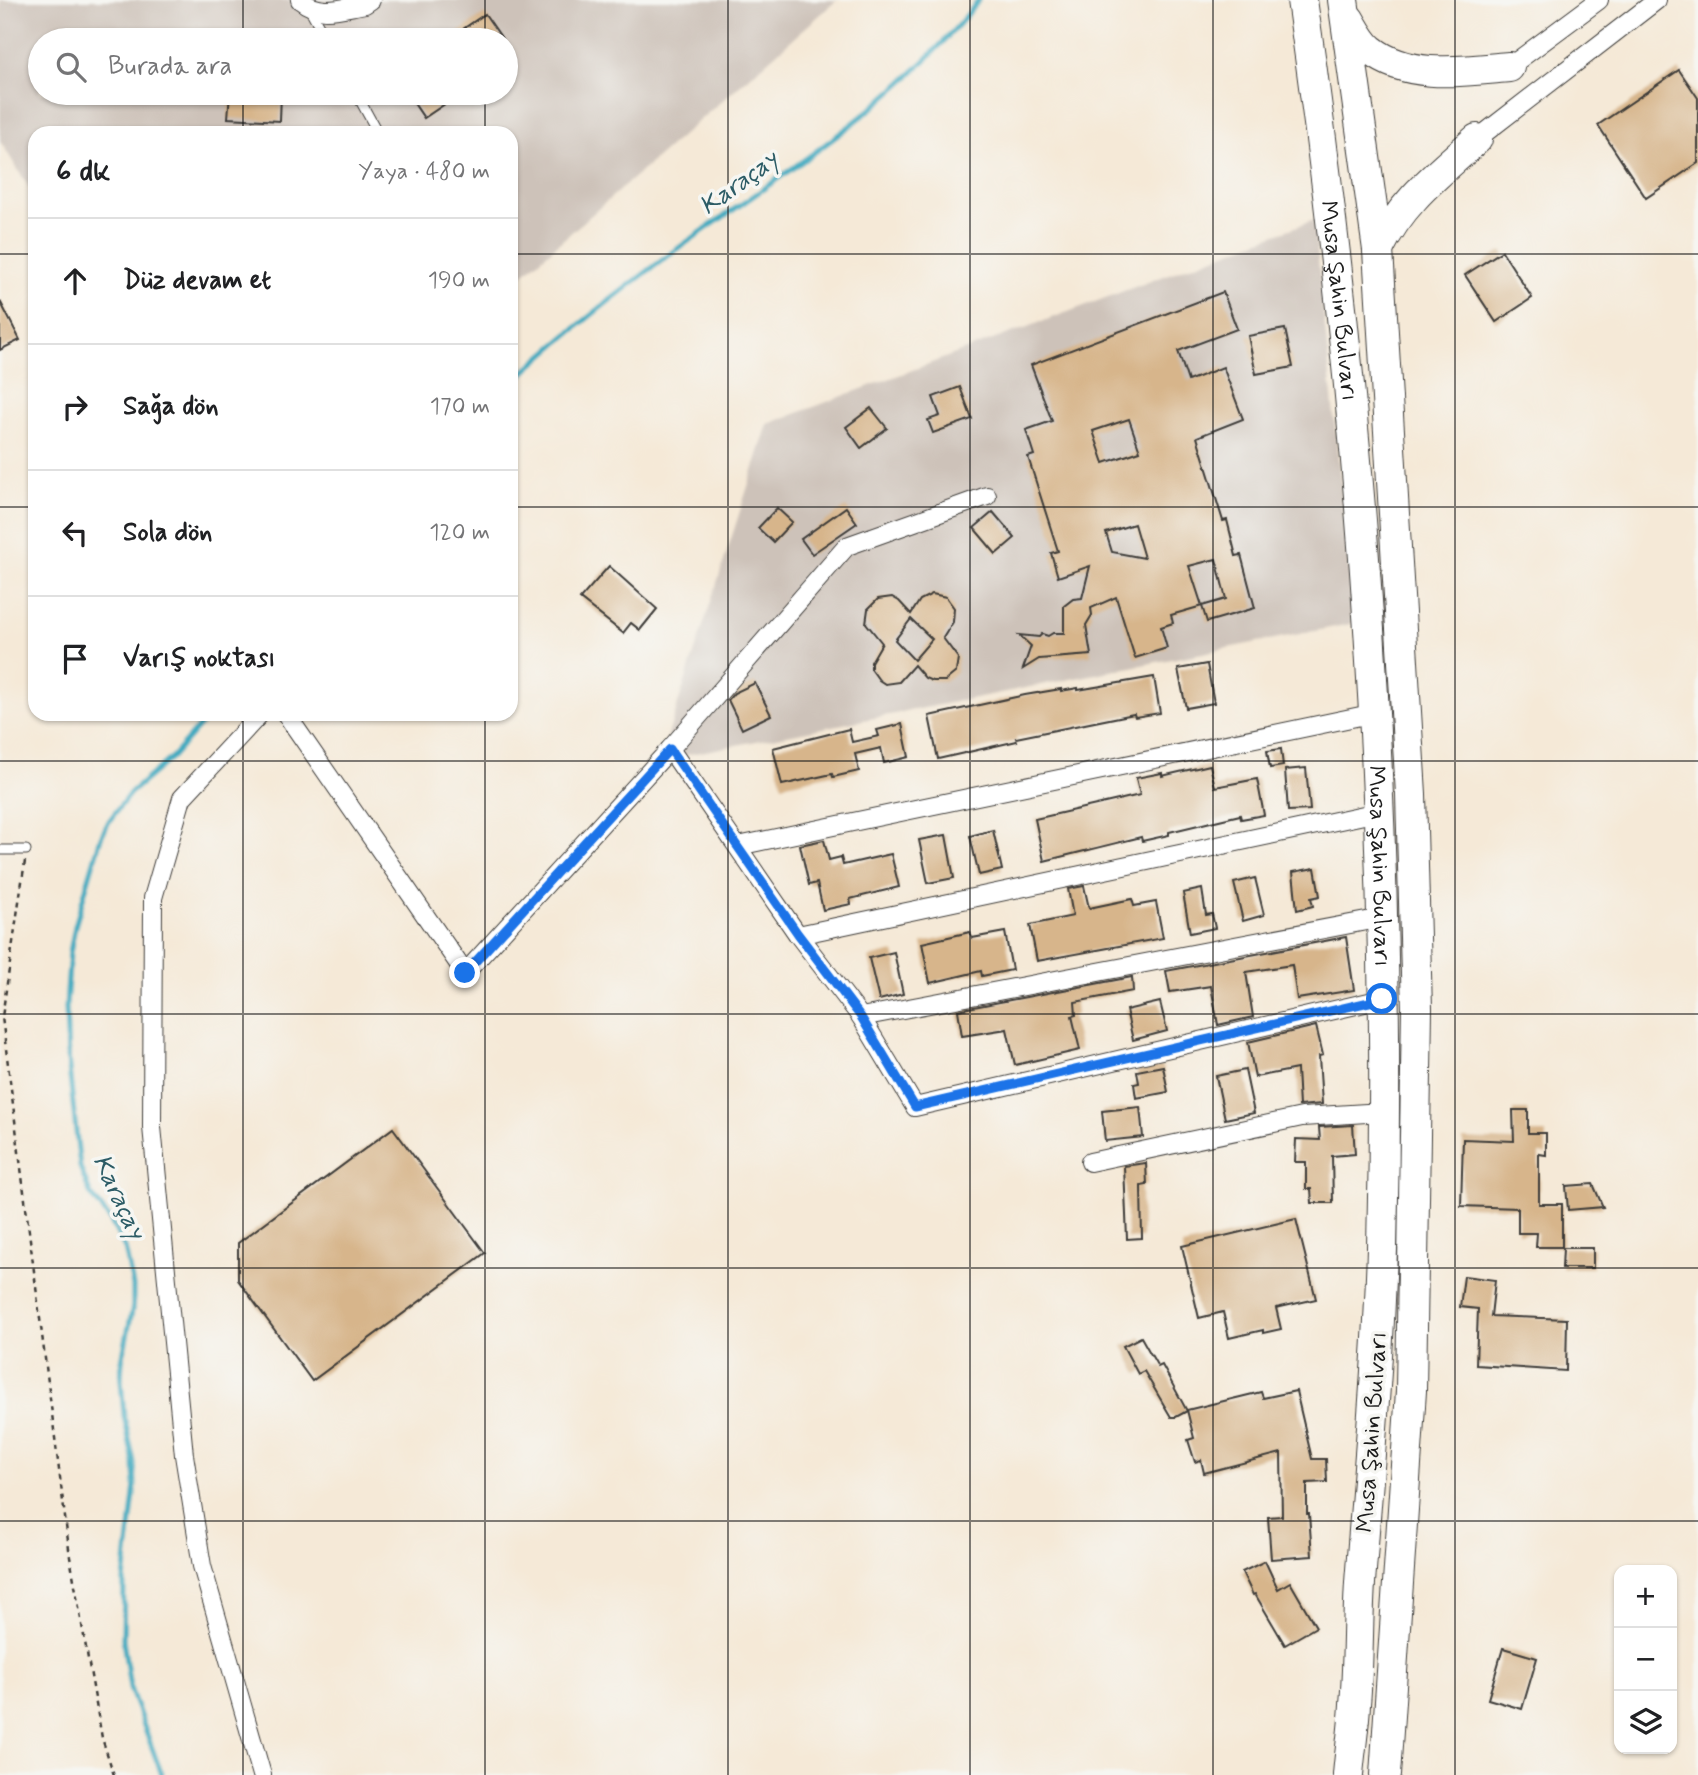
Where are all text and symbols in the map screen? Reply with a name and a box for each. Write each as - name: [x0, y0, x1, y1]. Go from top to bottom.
- search box: [28, 28, 518, 105]
- icon: search: [52, 48, 90, 86]
- text: Burada ara: [108, 50, 232, 84]
- water label: Karaçay: [693, 143, 787, 224]
- text: 6 dk: [56, 152, 110, 191]
- text: Yaya · 480 m: [358, 157, 490, 187]
- street label: Musa Şahin Bulvarı: [1312, 199, 1364, 402]
- icon: ahead: [56, 262, 94, 300]
- text: Düz devam et: [123, 264, 271, 298]
- text: 190 m: [428, 266, 490, 296]
- icon: right: [56, 388, 94, 426]
- text: Sağa dön: [123, 390, 219, 424]
- text: 170 m: [430, 392, 490, 422]
- icon: left: [56, 514, 94, 552]
- text: Sola dön: [123, 516, 212, 550]
- text: 120 m: [429, 518, 490, 548]
- icon: arrive: [56, 640, 94, 678]
- text: Varış noktası: [123, 642, 275, 676]
- street label: Musa Şahin Bulvarı: [1360, 765, 1397, 967]
- route end: [449, 957, 480, 988]
- route start: [1366, 983, 1397, 1014]
- water label: Karaçay: [84, 1149, 153, 1246]
- street label: Musa Şahin Bulvarı: [1350, 1331, 1395, 1534]
- map controls: [1614, 1565, 1677, 1754]
- button: +: [1614, 1565, 1677, 1628]
- button: −: [1614, 1628, 1677, 1691]
- button: layers: [1614, 1691, 1677, 1754]

